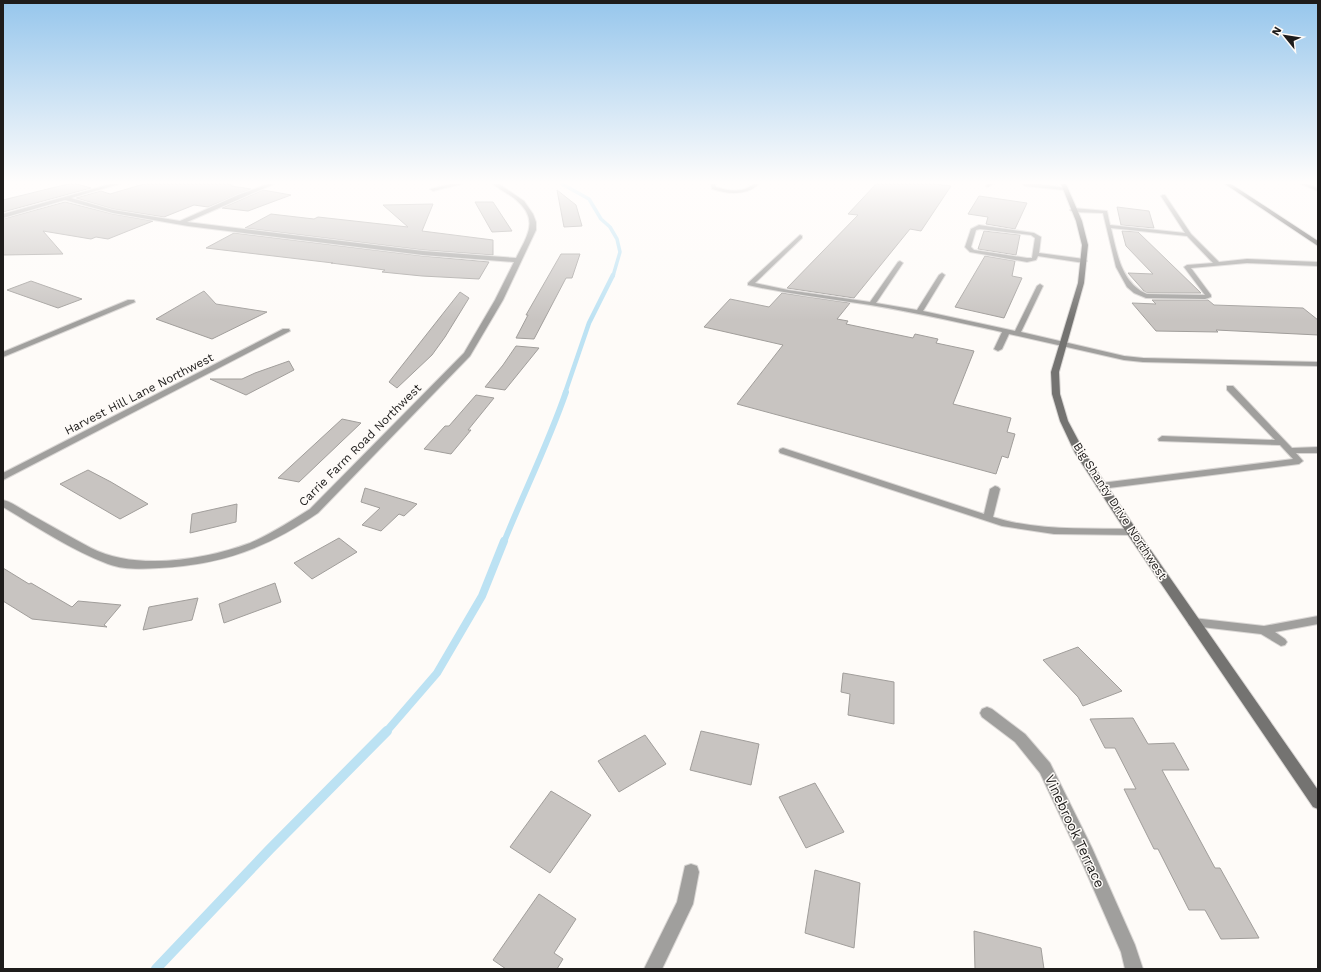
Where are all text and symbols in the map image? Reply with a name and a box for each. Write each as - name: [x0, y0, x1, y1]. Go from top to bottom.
- north arrow: [1265, 16, 1305, 56]
- text: N: [1269, 24, 1284, 38]
- street label: Harvest Hill Lane Northwest: [62, 350, 216, 438]
- street label: Carrie Farm Road Northwest: [296, 381, 424, 509]
- street label: Big Shanty Drive Northwest: [1070, 440, 1170, 582]
- street label: Vinebrook Terrace: [1042, 772, 1108, 890]

